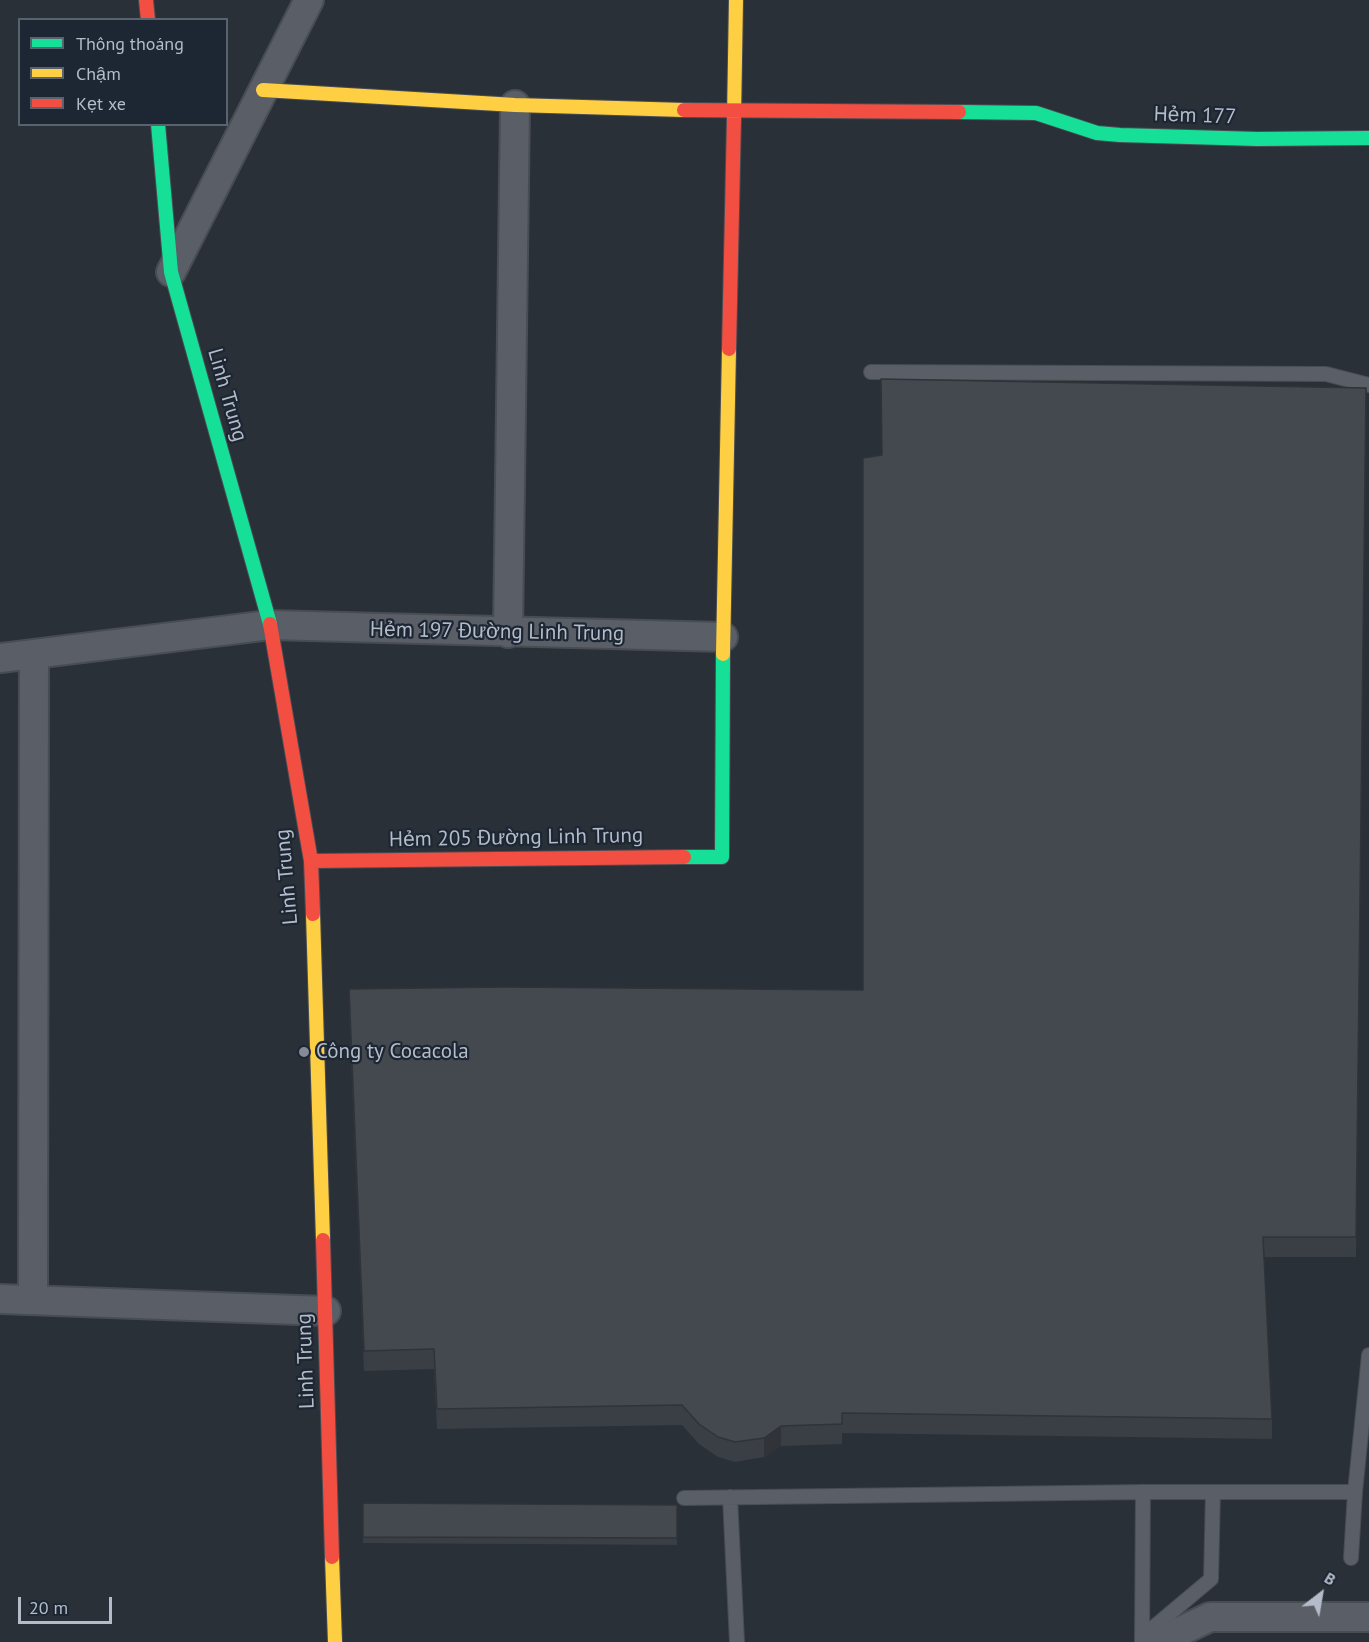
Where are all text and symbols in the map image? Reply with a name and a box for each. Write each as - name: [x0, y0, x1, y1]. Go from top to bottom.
- legend: [18, 18, 228, 126]
- text: Thông thoáng: [76, 32, 184, 55]
- text: Chậm: [76, 62, 121, 85]
- text: Kẹt xe: [76, 92, 126, 115]
- street label: Hẻm 177: [1153, 102, 1237, 130]
- street label: Linh Trung: [202, 346, 252, 444]
- street label: Hẻm 197 Đường Linh Trung: [370, 617, 624, 647]
- street label: Hẻm 205 Đường Linh Trung: [389, 823, 643, 853]
- street label: Linh Trung: [270, 828, 304, 926]
- place label: Công ty Cocacola: [316, 1039, 469, 1065]
- marker: Công ty Cocacola: [297, 1045, 311, 1059]
- street label: Linh Trung: [292, 1313, 320, 1409]
- north arrow: [1291, 1564, 1351, 1624]
- text: B: [1321, 1568, 1339, 1590]
- scale bar: [21, 1585, 116, 1623]
- text: 20 m: [29, 1596, 68, 1619]

